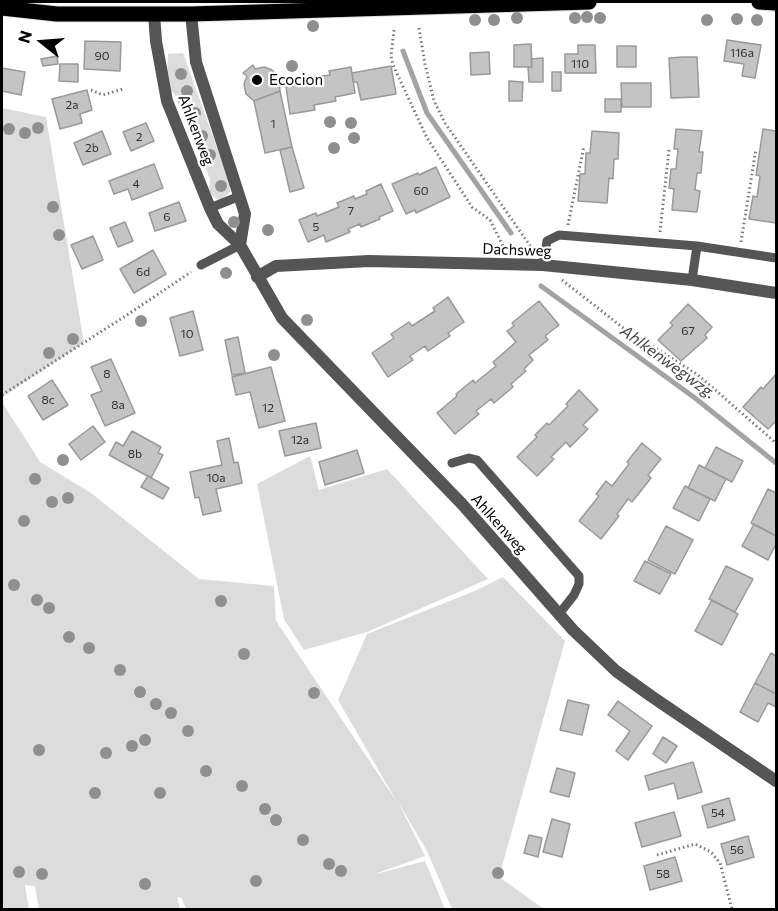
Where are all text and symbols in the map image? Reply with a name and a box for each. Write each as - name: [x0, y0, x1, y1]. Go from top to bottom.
- north arrow: [12, 12, 72, 72]
- text: N: [13, 28, 35, 45]
- house number: 116a: [730, 46, 754, 60]
- house number: 90: [94, 49, 110, 63]
- house number: 110: [571, 57, 589, 71]
- place label: Ecocion: [269, 71, 323, 89]
- marker: Ecocion: [250, 73, 264, 87]
- street label: Ahlkenweg: [174, 92, 218, 168]
- house number: 2a: [66, 98, 78, 112]
- house number: 1: [270, 117, 276, 131]
- house number: 2: [136, 130, 142, 144]
- house number: 2b: [85, 141, 99, 155]
- house number: 4: [132, 177, 140, 191]
- house number: 60: [413, 184, 429, 198]
- house number: 7: [348, 204, 354, 218]
- house number: 6: [163, 210, 171, 224]
- house number: 5: [313, 220, 319, 234]
- street label: Dachsweg: [482, 240, 552, 260]
- house number: 6d: [136, 265, 150, 279]
- water label: Ahlkenwegwzg.: [617, 321, 719, 403]
- house number: 67: [681, 324, 695, 338]
- house number: 10: [181, 327, 193, 341]
- house number: 8: [103, 367, 111, 381]
- house number: 8c: [41, 393, 55, 407]
- house number: 8a: [111, 398, 125, 412]
- house number: 12: [262, 401, 274, 415]
- house number: 12a: [291, 433, 309, 447]
- house number: 8b: [128, 447, 142, 461]
- house number: 10a: [206, 471, 226, 485]
- street label: Ahlkenweg: [467, 490, 531, 558]
- house number: 54: [711, 806, 725, 820]
- house number: 56: [730, 843, 744, 857]
- house number: 58: [656, 867, 670, 881]

